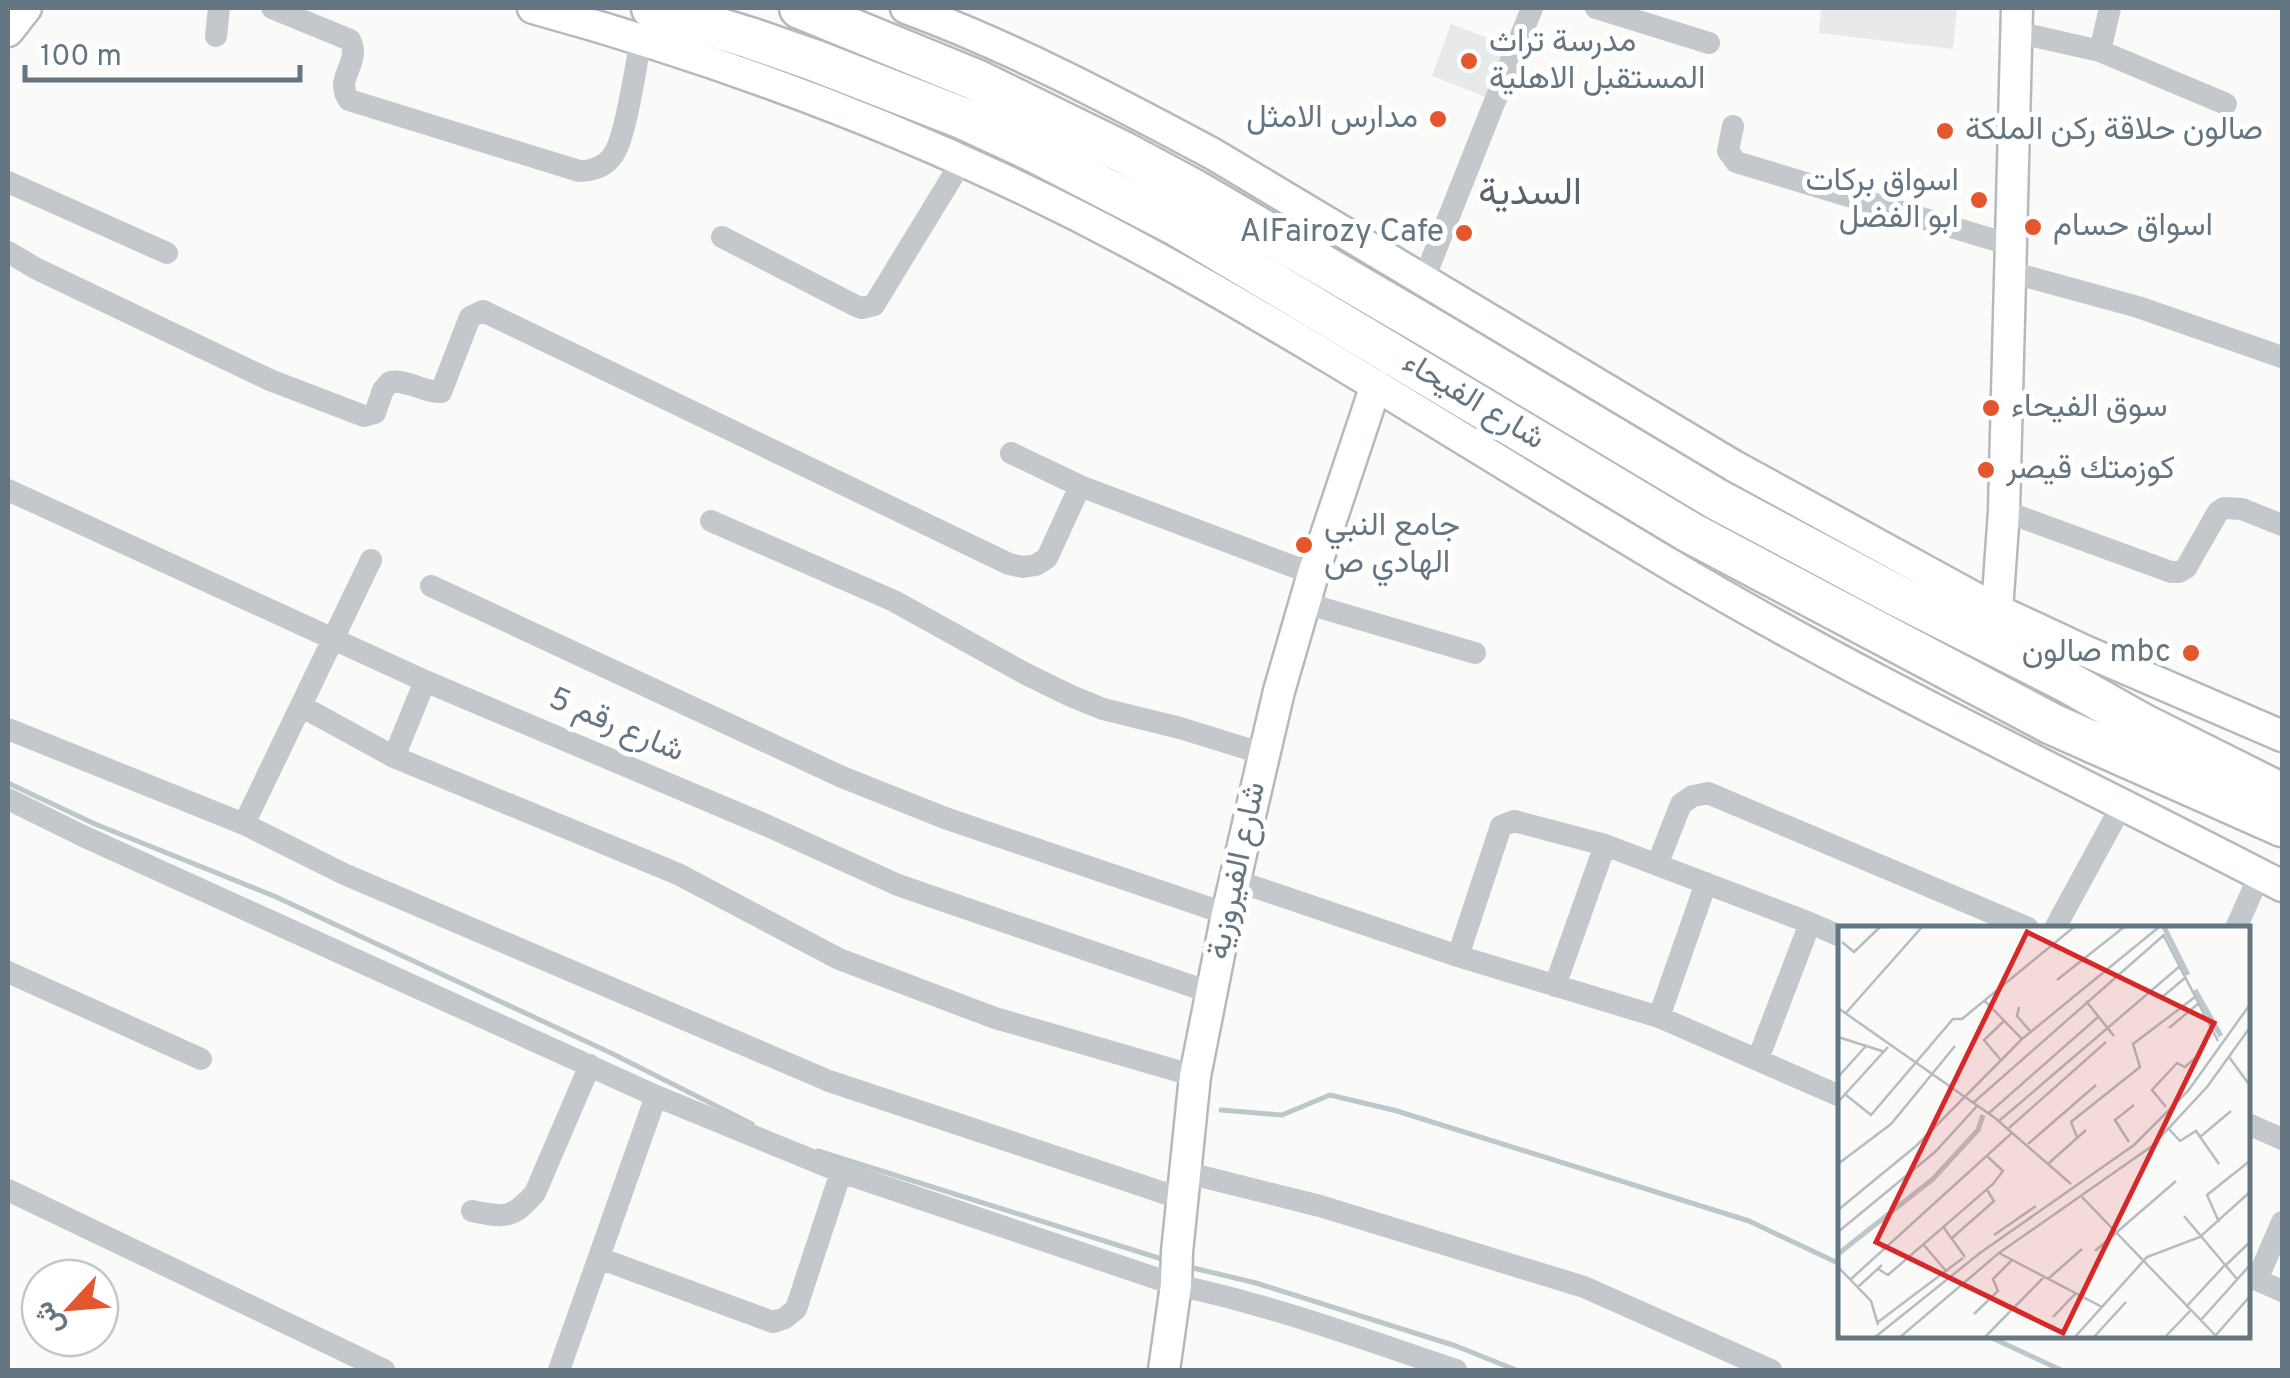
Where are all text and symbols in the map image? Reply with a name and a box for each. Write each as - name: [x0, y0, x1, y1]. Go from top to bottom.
- scale bar: [25, 20, 300, 82]
- place label: مدرسة تراث المستقبل الاهلية: [1489, 23, 1705, 100]
- text: 100 m: [40, 39, 122, 76]
- marker: مدرسة تراث المستقبل الاهلية: [1458, 50, 1480, 72]
- place label: مدارس الامثل: [1246, 99, 1418, 139]
- marker: مدارس الامثل: [1427, 108, 1449, 130]
- place label: صالون حلاقة ركن الملكة: [1965, 111, 2263, 151]
- marker: صالون حلاقة ركن الملكة: [1934, 120, 1956, 142]
- place label: اسواق بركات ابو الفضل: [1806, 162, 1959, 239]
- district label: السدية: [1478, 170, 1582, 219]
- marker: اسواق بركات ابو الفضل: [1968, 189, 1990, 211]
- place label: اسواق حسام: [2053, 207, 2213, 247]
- place label: AlFairozy Cafe: [1239, 213, 1444, 253]
- marker: اسواق حسام: [2022, 216, 2044, 238]
- marker: AlFairozy Cafe: [1453, 222, 1475, 244]
- street label: شارع الفيحاء: [1394, 344, 1552, 460]
- place label: سوق الفيحاء: [2011, 388, 2167, 428]
- marker: سوق الفيحاء: [1980, 397, 2002, 419]
- place label: كوزمتك قيصر: [2005, 450, 2175, 490]
- marker: كوزمتك قيصر: [1975, 459, 1997, 481]
- place label: جامع النبي الهادي ص: [1324, 507, 1460, 587]
- marker: جامع النبي الهادي ص: [1293, 534, 1315, 556]
- place label: صالون mbc: [2022, 633, 2171, 673]
- marker: صالون mbc: [2180, 642, 2202, 664]
- street label: شارع رقم 5: [542, 680, 690, 772]
- street label: شارع الفيروزية: [1200, 778, 1276, 964]
- inset map: [1838, 926, 2250, 1338]
- north arrow: [20, 1258, 120, 1358]
- text: ش: [27, 1295, 74, 1341]

